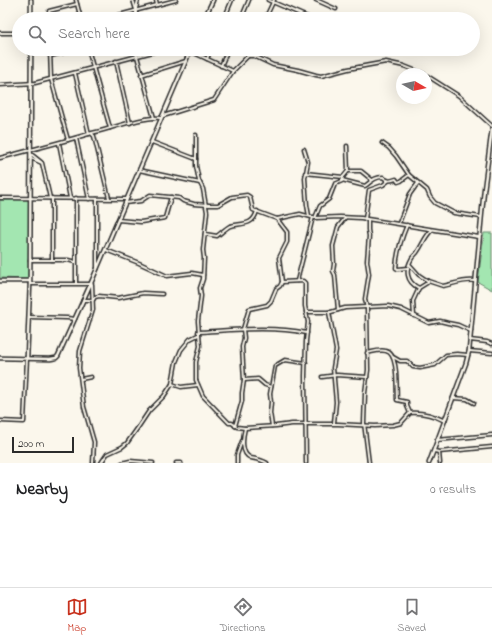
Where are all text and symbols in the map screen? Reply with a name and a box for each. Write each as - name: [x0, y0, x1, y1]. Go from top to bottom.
- search box: [12, 12, 480, 56]
- icon: search: [26, 23, 48, 45]
- text: Search here: [58, 23, 130, 45]
- north arrow: [396, 68, 432, 104]
- scale bar: [12, 435, 74, 454]
- text: 200 m: [18, 436, 44, 452]
- text: Nearby: [16, 477, 68, 502]
- text: 0 results: [430, 480, 476, 499]
- tab: Map: [66, 596, 88, 636]
- tab: Directions: [220, 596, 265, 636]
- tab: Saved: [397, 596, 426, 636]

